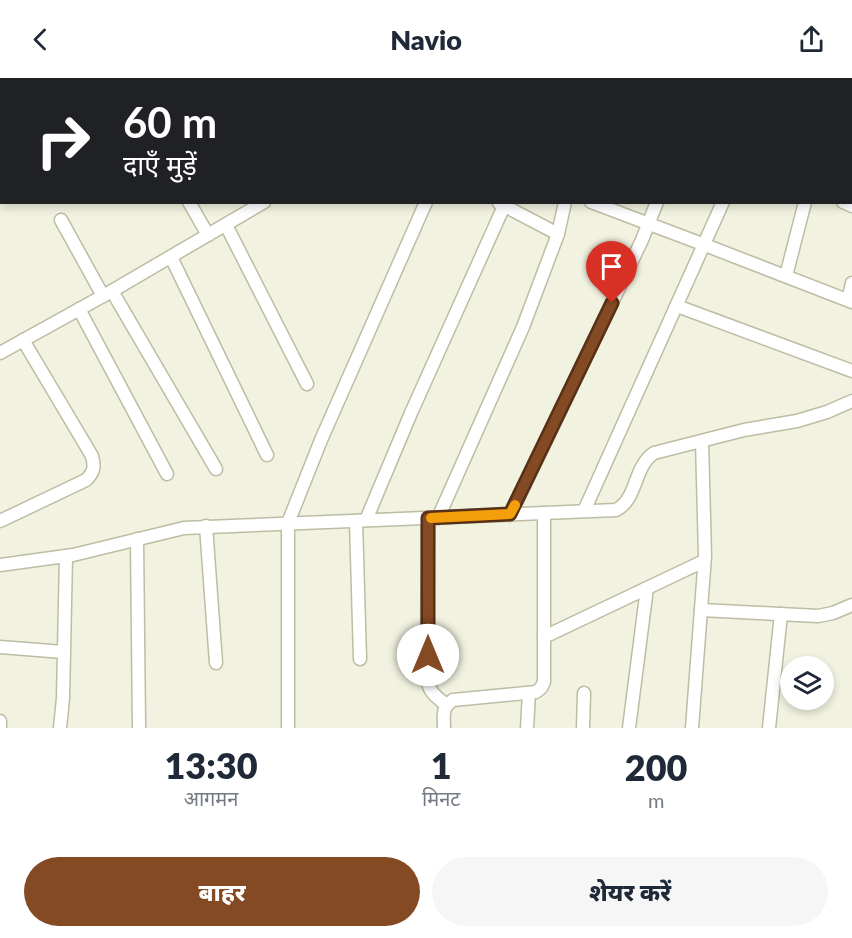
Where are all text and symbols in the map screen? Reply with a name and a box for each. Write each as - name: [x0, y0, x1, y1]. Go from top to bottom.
- icon: back: [24, 23, 57, 56]
- text: Navio: [390, 23, 462, 56]
- icon: share: [795, 23, 828, 56]
- text: 60 m: [123, 97, 217, 147]
- icon: right: [24, 102, 102, 180]
- text: दाएँ मुड़ें: [123, 148, 197, 181]
- pin: [586, 241, 637, 303]
- icon: arrive: [595, 250, 628, 283]
- position arrow: [396, 623, 460, 687]
- map controls: [780, 656, 834, 710]
- button: layers: [780, 656, 834, 710]
- text: 13:30: [164, 743, 258, 787]
- text: 1: [431, 743, 452, 787]
- text: 200: [625, 745, 687, 789]
- text: आगमन: [184, 786, 238, 810]
- text: मिनट: [422, 786, 460, 810]
- text: m: [648, 788, 664, 812]
- button: बाहर: [24, 857, 420, 926]
- button: शेयर करें: [432, 857, 828, 926]

